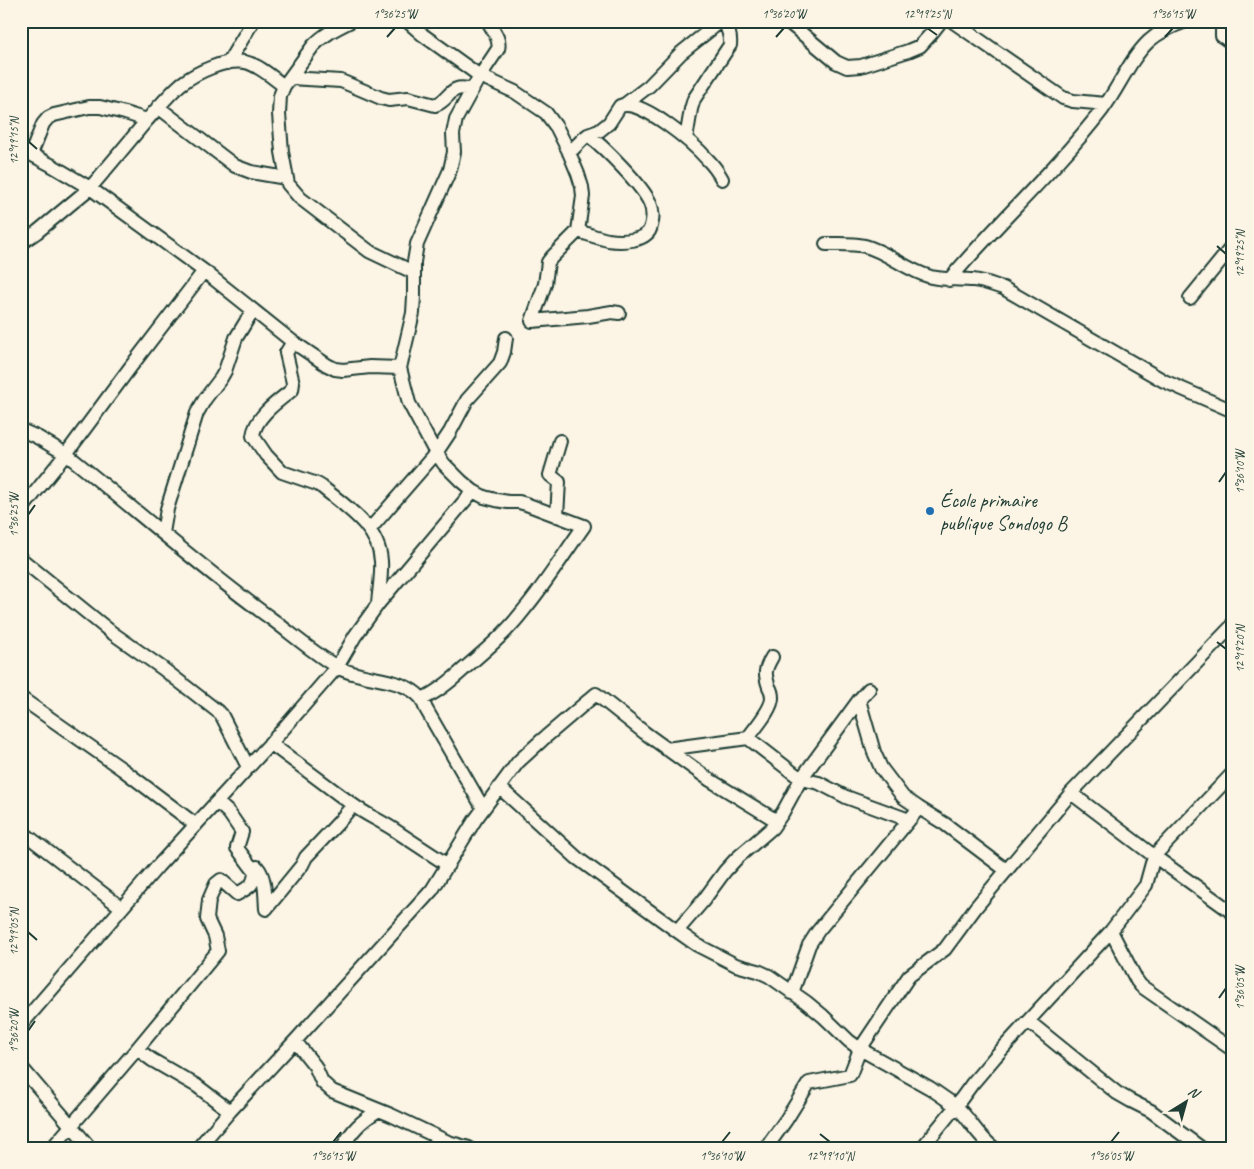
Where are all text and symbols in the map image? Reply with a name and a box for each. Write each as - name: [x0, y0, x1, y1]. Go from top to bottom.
- text: 1°36'25"W: [373, 6, 419, 22]
- text: 1°36'20"W: [762, 6, 808, 22]
- text: 12°19'25"N: [903, 6, 952, 22]
- text: 1°36'15"W: [1151, 6, 1197, 22]
- text: 12°19'15"N: [6, 116, 22, 165]
- text: 12°19'25"N: [1232, 229, 1248, 278]
- text: 1°36'10"W: [1232, 448, 1248, 494]
- place label: École primaire publique Sondogo B: [940, 488, 1069, 536]
- text: 1°36'25"W: [6, 491, 22, 537]
- marker: École primaire publique Sondogo B: [924, 505, 936, 517]
- text: 12°19'20"N: [1232, 624, 1248, 673]
- text: 12°19'05"N: [6, 907, 22, 956]
- text: 1°36'05"W: [1232, 964, 1248, 1010]
- text: 1°36'20"W: [6, 1007, 22, 1053]
- north arrow: [1162, 1076, 1212, 1126]
- text: N: [1185, 1083, 1204, 1103]
- text: 1°36'15"W: [311, 1148, 357, 1164]
- text: 1°36'10"W: [700, 1148, 746, 1164]
- text: 12°19'10"N: [806, 1148, 855, 1164]
- text: 1°36'05"W: [1089, 1148, 1135, 1164]

